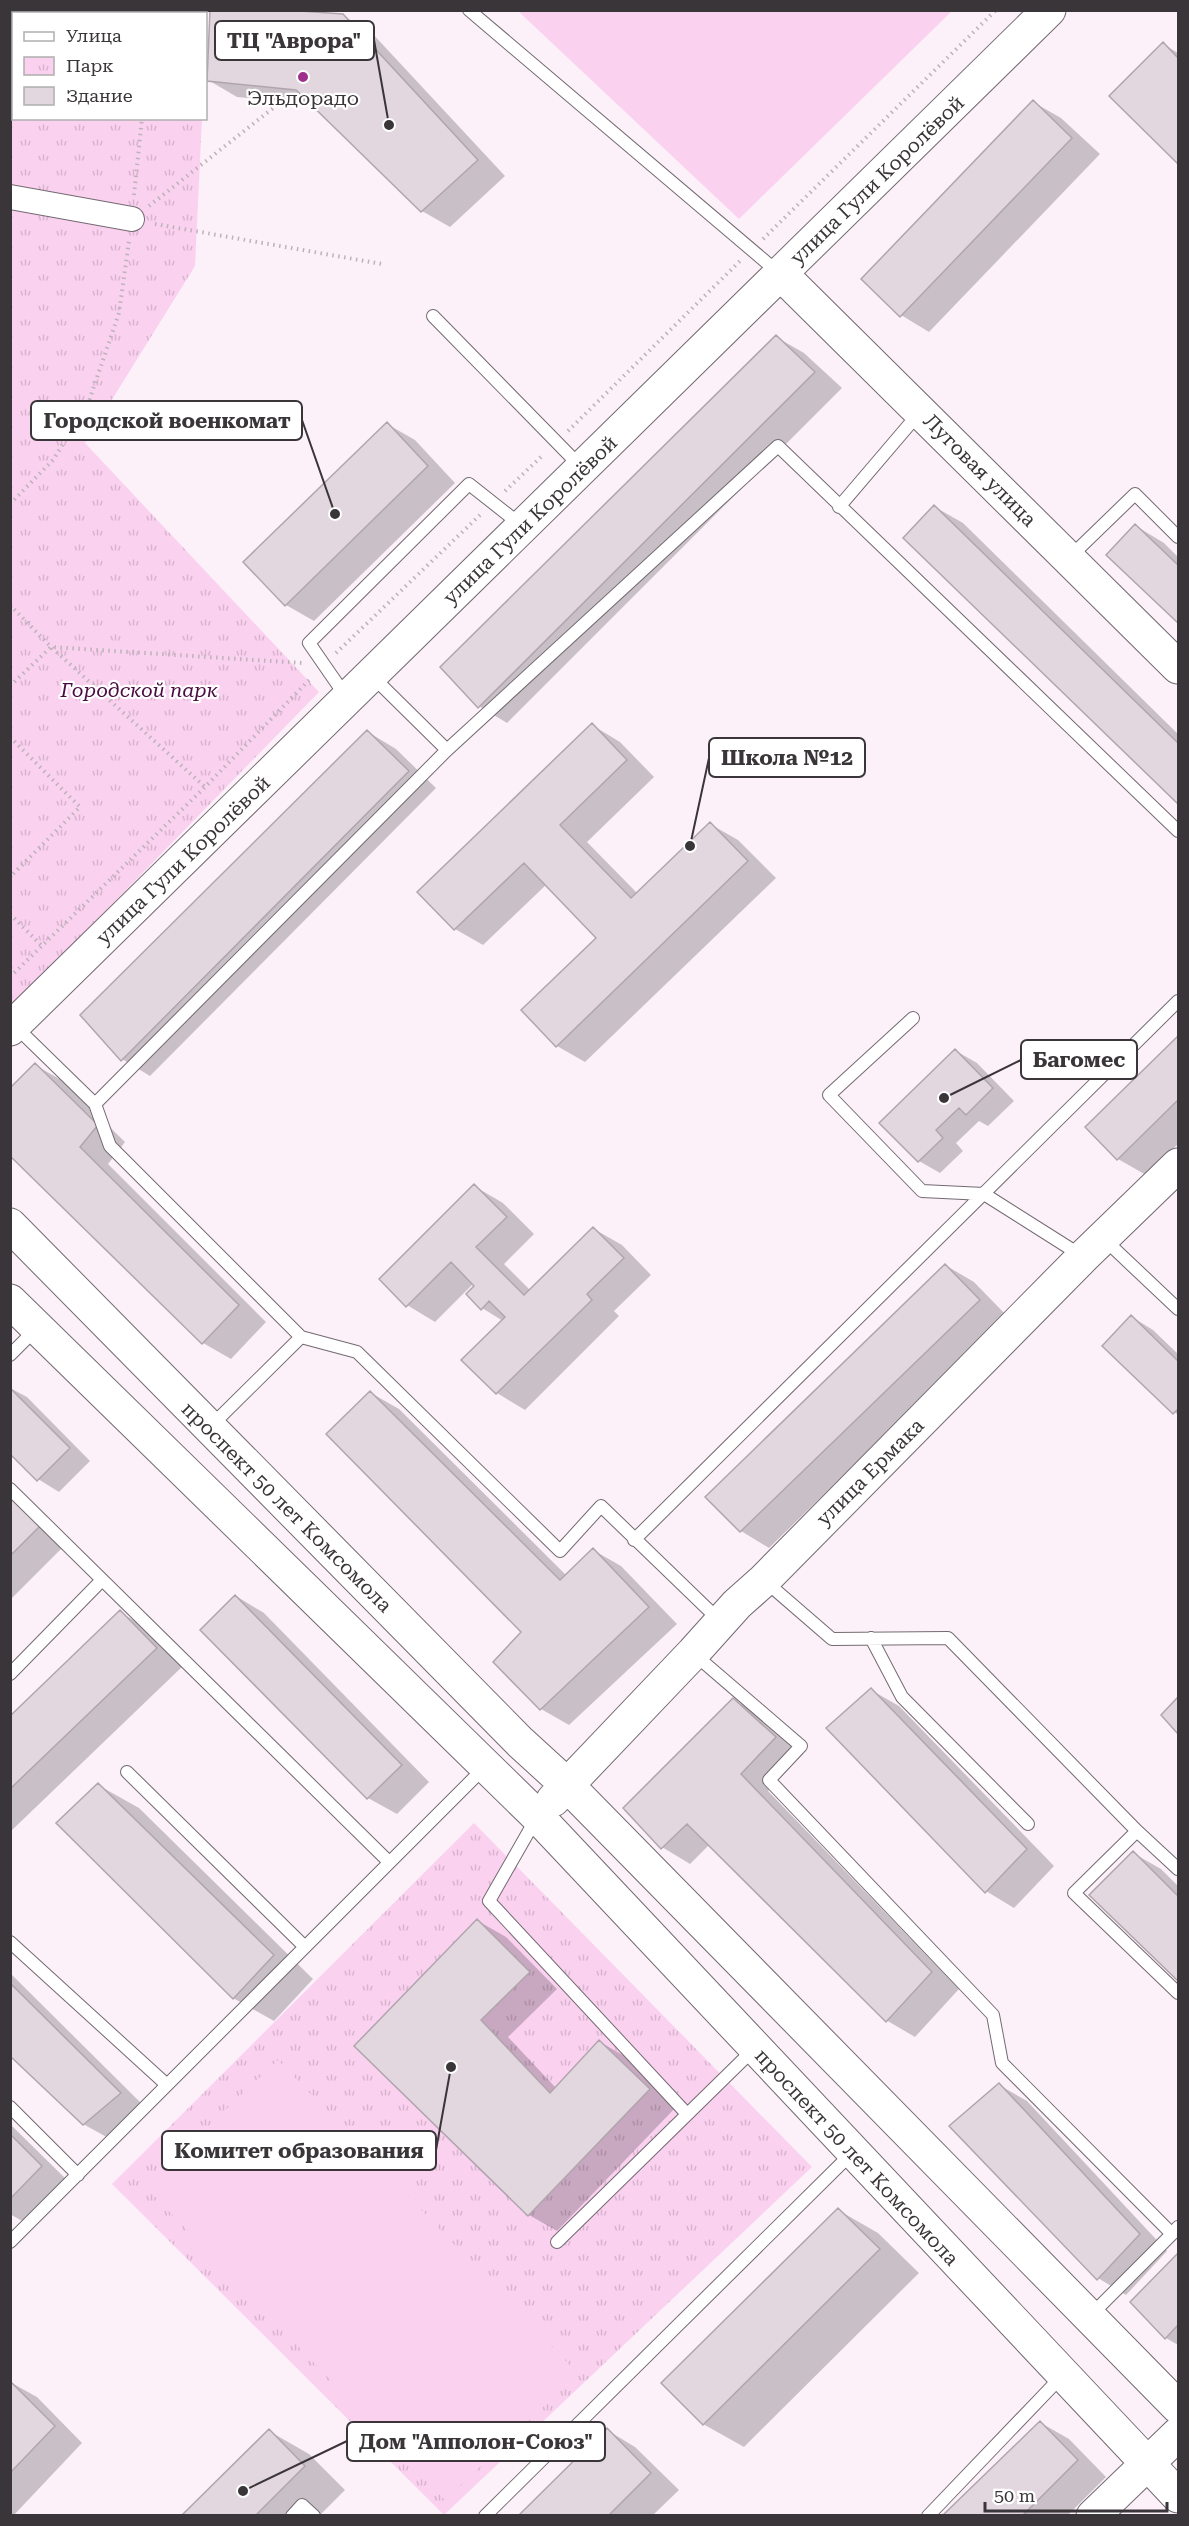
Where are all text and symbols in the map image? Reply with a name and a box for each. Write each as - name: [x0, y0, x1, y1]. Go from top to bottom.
- legend: [12, 12, 207, 120]
- callout: ТЦ "Аврора": [215, 21, 374, 60]
- text: Улица: [66, 25, 122, 46]
- text: ТЦ "Аврора": [227, 29, 361, 53]
- text: Парк: [66, 55, 114, 76]
- marker: Эльдорадо: [296, 70, 310, 84]
- text: Здание: [66, 85, 133, 106]
- place label: Эльдорадо: [247, 86, 359, 110]
- street label: улица Гули Королёвой: [785, 91, 969, 269]
- callout: Городской военкомат: [31, 401, 302, 440]
- text: Городской военкомат: [43, 409, 291, 433]
- street label: Луговая улица: [919, 409, 1041, 531]
- street label: улица Гули Королёвой: [438, 431, 622, 609]
- park label: Городской парк: [59, 678, 219, 702]
- callout: Школа №12: [709, 738, 865, 777]
- text: Школа №12: [721, 746, 853, 770]
- street label: улица Гули Королёвой: [91, 771, 275, 949]
- callout: Багомес: [1021, 1040, 1137, 1079]
- text: Багомес: [1033, 1048, 1125, 1072]
- street label: проспект 50 лет Комсомола: [177, 1397, 397, 1617]
- street label: улица Ермака: [811, 1413, 929, 1531]
- street label: проспект 50 лет Комсомола: [750, 2044, 964, 2270]
- callout: Комитет образования: [162, 2131, 436, 2170]
- text: Комитет образования: [174, 2139, 424, 2163]
- callout: Дом "Апполон-Союз": [347, 2422, 605, 2461]
- text: Дом "Апполон-Союз": [359, 2430, 593, 2454]
- scale bar: [985, 2475, 1166, 2513]
- text: 50 m: [994, 2485, 1035, 2506]

